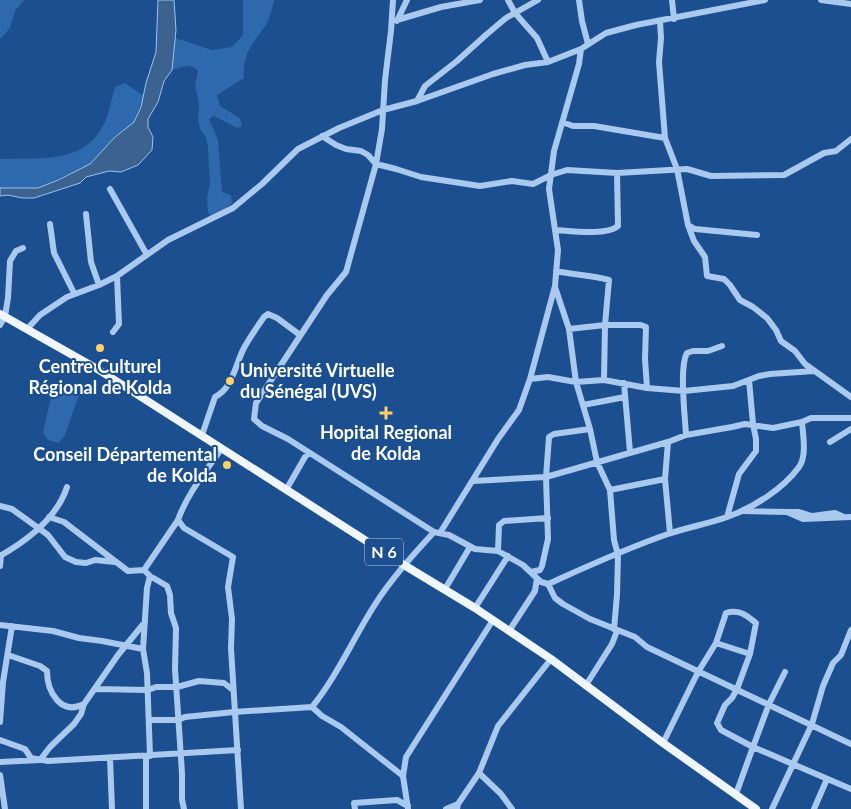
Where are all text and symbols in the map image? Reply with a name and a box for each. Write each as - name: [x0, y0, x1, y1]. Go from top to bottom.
- marker: Centre Culturel Régional de Kolda: [94, 342, 106, 354]
- place label: Centre Culturel Régional de Kolda: [28, 355, 172, 398]
- place label: Université Virtuelle du Sénégal (UVS): [240, 359, 395, 402]
- marker: Université Virtuelle du Sénégal (UVS): [224, 375, 236, 387]
- marker: Hopital Regional de Kolda: [379, 406, 393, 420]
- place label: Hopital Regional de Kolda: [320, 421, 452, 464]
- place label: Conseil Départemental de Kolda: [33, 443, 217, 486]
- marker: Conseil Départemental de Kolda: [221, 459, 233, 471]
- road number: N 6: [365, 538, 403, 566]

